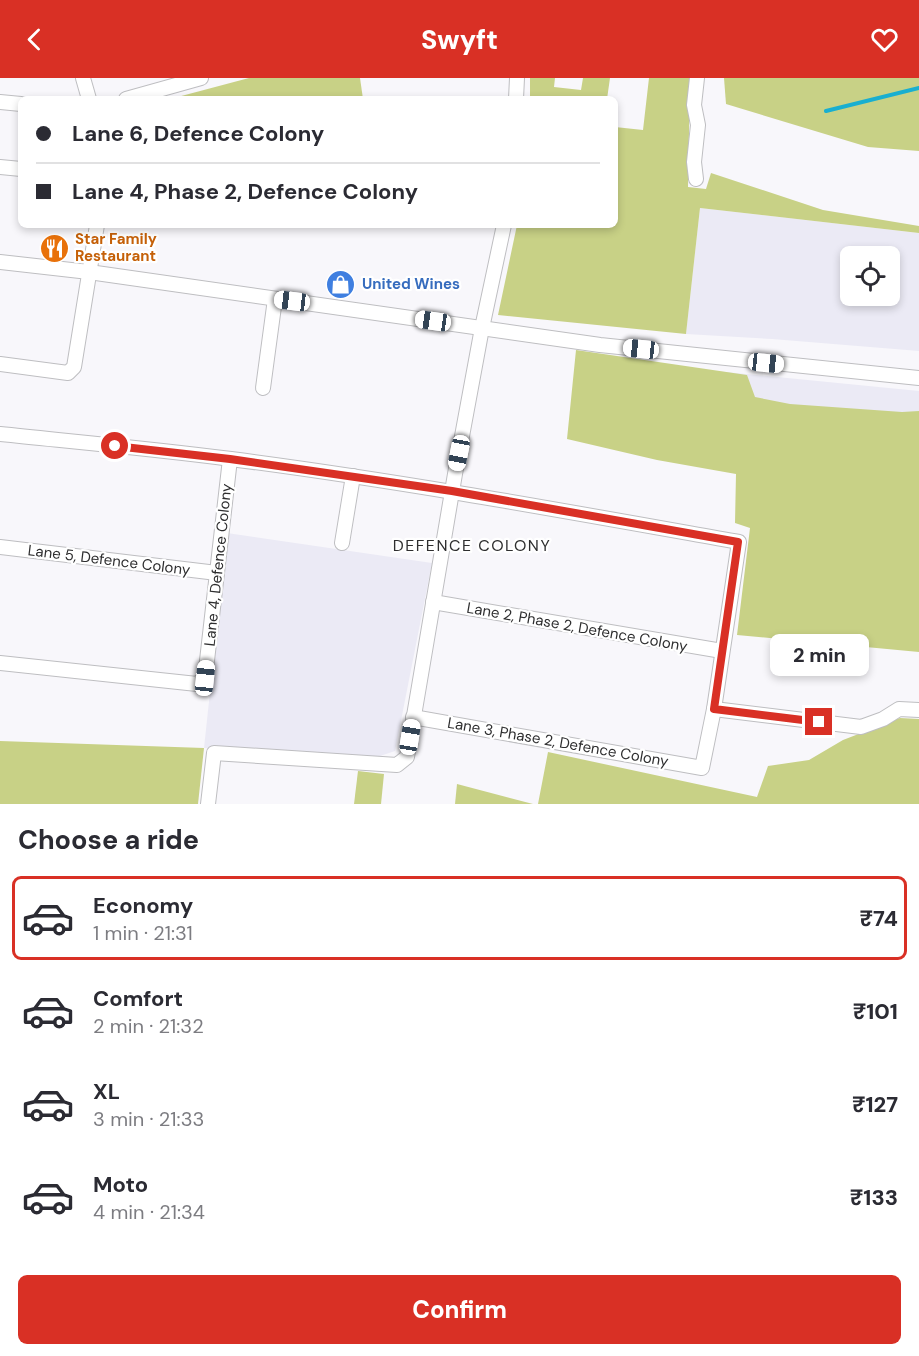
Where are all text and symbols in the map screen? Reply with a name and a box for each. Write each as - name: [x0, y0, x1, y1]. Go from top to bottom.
- text: Swyft: [421, 22, 498, 57]
- icon: back: [18, 23, 51, 56]
- icon: heart: [868, 23, 901, 56]
- text: Lane 6, Defence Colony: [72, 119, 324, 148]
- text: Lane 4, Phase 2, Defence Colony: [72, 177, 418, 206]
- place label: Star Family Restaurant: [75, 229, 157, 266]
- restaurant icon: Star Family Restaurant: [38, 232, 70, 264]
- map controls: [840, 246, 900, 306]
- button: locate: [840, 246, 900, 306]
- shop icon: United Wines: [325, 268, 357, 300]
- place label: United Wines: [362, 274, 460, 294]
- car: [273, 290, 311, 312]
- car: [414, 310, 452, 332]
- car: [622, 338, 660, 360]
- car: [747, 352, 785, 374]
- route start: [101, 432, 128, 459]
- car: [447, 434, 471, 472]
- street label: Lane 4, Defence Colony: [200, 482, 237, 647]
- district label: DEFENCE COLONY: [393, 535, 551, 556]
- street label: Lane 5, Defence Colony: [27, 540, 192, 580]
- street label: Lane 2, Phase 2, Defence Colony: [465, 598, 690, 656]
- callout: 2 min: [770, 635, 868, 677]
- text: 2 min: [793, 642, 846, 668]
- car: [194, 659, 216, 697]
- route end: [805, 708, 832, 735]
- street label: Lane 3, Phase 2, Defence Colony: [446, 713, 671, 771]
- car: [398, 718, 422, 756]
- text: Choose a ride: [18, 822, 199, 857]
- icon: car: [21, 891, 75, 945]
- text: Economy: [93, 891, 193, 920]
- text: ₹74: [859, 904, 898, 933]
- text: 1 min · 21:31: [93, 920, 193, 946]
- icon: car: [21, 984, 75, 1038]
- text: Comfort: [93, 984, 183, 1013]
- text: ₹101: [853, 997, 898, 1026]
- text: 2 min · 21:32: [93, 1013, 204, 1039]
- icon: car: [21, 1077, 75, 1131]
- text: XL: [93, 1077, 120, 1106]
- text: ₹127: [852, 1090, 898, 1119]
- text: 3 min · 21:33: [93, 1106, 204, 1132]
- icon: car: [21, 1170, 75, 1224]
- text: Moto: [93, 1170, 148, 1199]
- text: ₹133: [850, 1183, 898, 1212]
- text: 4 min · 21:34: [93, 1199, 205, 1225]
- button: Confirm: [18, 1275, 901, 1344]

